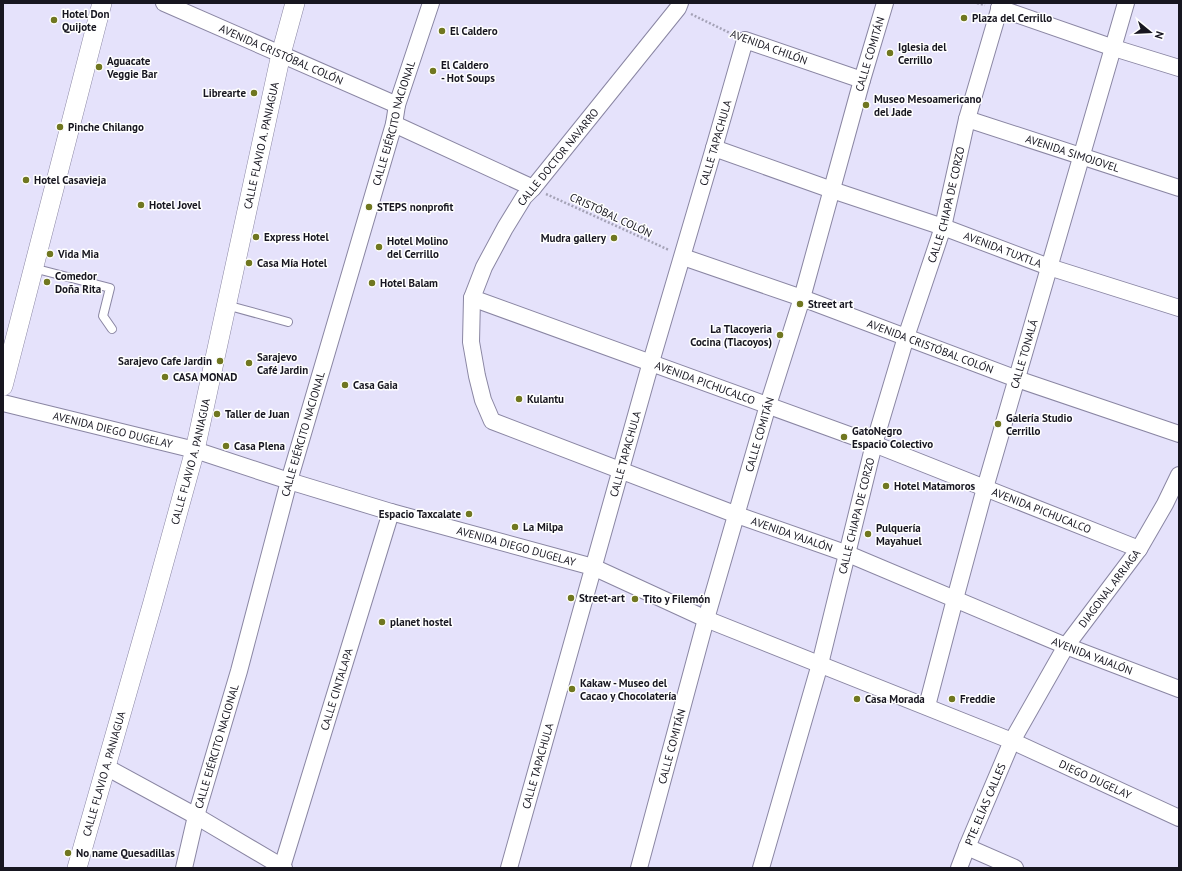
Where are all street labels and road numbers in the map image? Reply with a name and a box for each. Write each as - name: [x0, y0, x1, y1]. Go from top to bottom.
- street label: CALLE COMITÁN: [852, 15, 887, 93]
- street label: AVENIDA CRISTÓBAL COLÓN: [217, 21, 345, 88]
- street label: AVENIDA CHILÓN: [728, 27, 810, 67]
- street label: CALLE EJÉRCITO NACIONAL: [369, 59, 418, 187]
- street label: CALLE FLAVIO A. PANIAGUA: [241, 80, 282, 210]
- street label: CALLE TAPACHULA: [696, 98, 735, 187]
- street label: CALLE DOCTOR NAVARRO: [514, 105, 602, 209]
- street label: AVENIDA SIMOJOVEL: [1024, 132, 1122, 175]
- street label: CALLE CHIAPA DE CORZO: [924, 145, 968, 265]
- street label: CRISTÓBAL COLÓN: [568, 190, 654, 240]
- street label: AVENIDA TUXTLA: [962, 228, 1044, 271]
- street label: AVENIDA CRISTÓBAL COLÓN: [865, 316, 996, 377]
- street label: CALLE TONALÁ: [1007, 317, 1041, 390]
- street label: AVENIDA PICHUCALCO: [653, 358, 757, 407]
- street label: CALLE EJÉRCITO NACIONAL: [278, 370, 328, 498]
- street label: CALLE COMITÁN: [742, 395, 777, 474]
- street label: CALLE FLAVIO A. PANIAGUA: [168, 397, 213, 526]
- street label: AVENIDA DIEGO DUGELAY: [52, 408, 175, 451]
- street label: CALLE TAPACHULA: [606, 409, 644, 499]
- street label: CALLE CHIAPA DE CORZO: [835, 456, 877, 575]
- street label: AVENIDA PICHUCALCO: [990, 484, 1093, 536]
- street label: AVENIDA YAJALÓN: [749, 514, 835, 555]
- street label: AVENIDA DIEGO DUGELAY: [455, 523, 578, 569]
- street label: DIAGONAL ARRIAGA: [1075, 546, 1144, 630]
- street label: AVENIDA YAJALÓN: [1050, 634, 1135, 678]
- street label: CALLE CINTALAPA: [317, 646, 356, 732]
- street label: CALLE EJÉRCITO NACIONAL: [192, 682, 242, 810]
- street label: CALLE COMITÁN: [655, 707, 689, 785]
- street label: CALLE FLAVIO A. PANIAGUA: [79, 709, 129, 838]
- street label: CALLE TAPACHULA: [519, 721, 557, 811]
- street label: DIEGO DUGELAY: [1057, 757, 1134, 802]
- street label: PTE. ELÍAS CALLES: [962, 761, 1009, 847]

